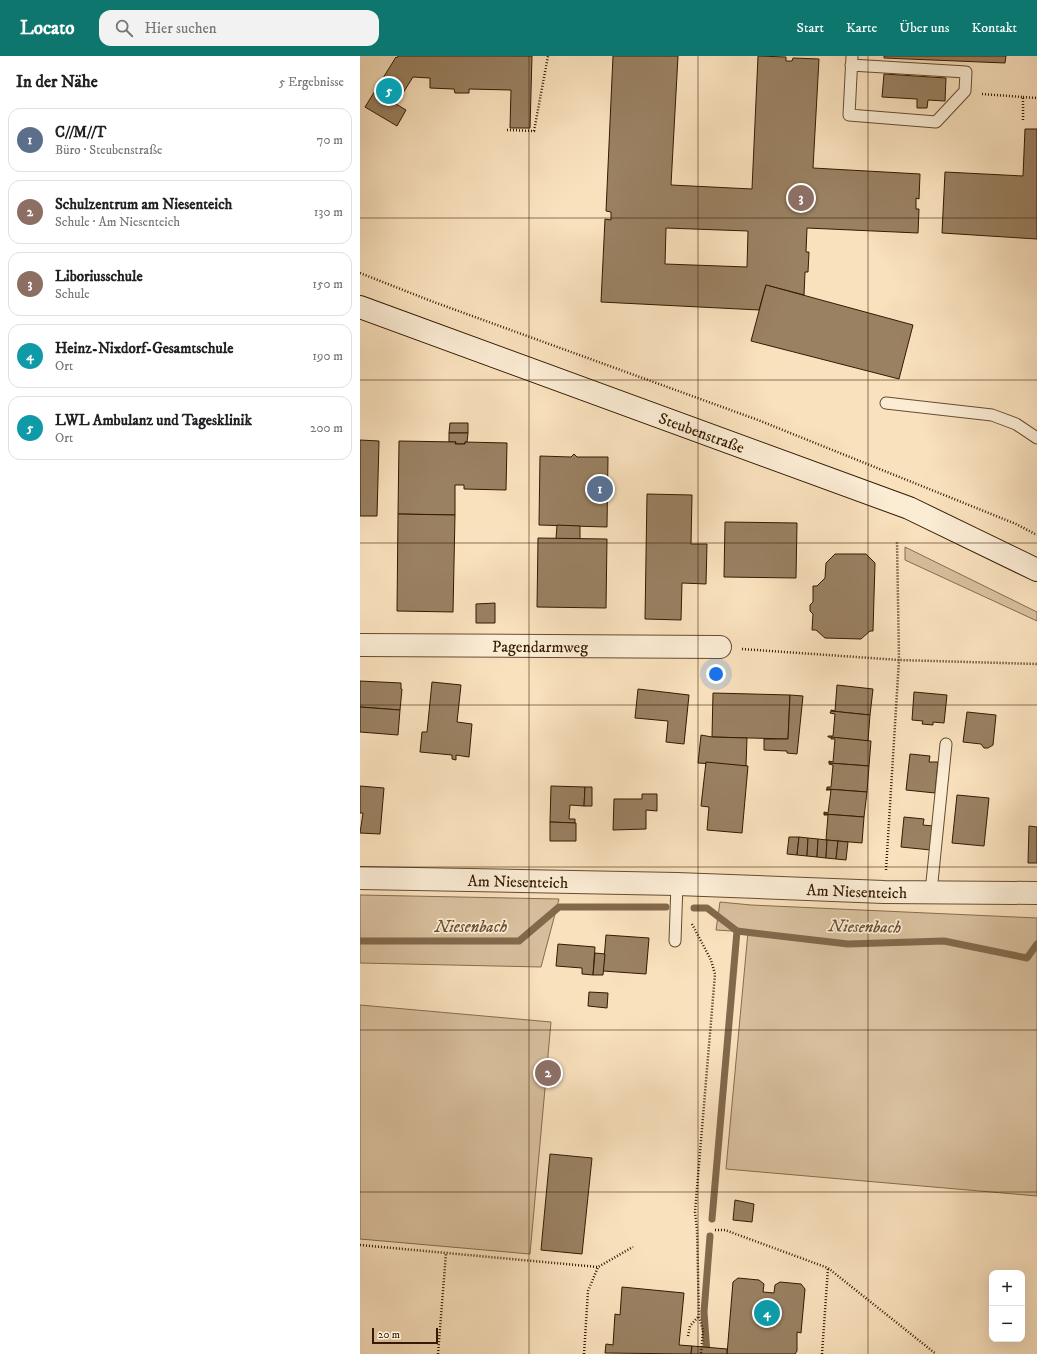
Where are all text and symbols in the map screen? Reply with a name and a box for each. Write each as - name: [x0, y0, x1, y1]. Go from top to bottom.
- search box: [99, 10, 379, 46]
- text: Locato: [20, 17, 75, 40]
- icon: search: [113, 17, 135, 39]
- text: Hier suchen: [145, 19, 217, 38]
- text: Start: [797, 19, 824, 37]
- text: Karte: [846, 19, 877, 37]
- text: Über uns: [899, 19, 949, 37]
- text: Kontakt: [971, 19, 1017, 37]
- text: In der Nähe: [16, 71, 98, 93]
- text: 5 Ergebnisse: [279, 74, 344, 90]
- pin: 5: [376, 76, 402, 106]
- text: C//M//T: [55, 123, 106, 142]
- text: 1: [28, 132, 32, 148]
- text: 70 m: [317, 132, 343, 148]
- text: Büro · Steubenstraße: [55, 142, 162, 158]
- pin: 3: [788, 183, 814, 213]
- text: Schulzentrum am Niesenteich: [55, 195, 233, 214]
- text: 2: [27, 204, 33, 220]
- text: 130 m: [314, 204, 343, 220]
- text: Schule · Am Niesenteich: [55, 214, 180, 230]
- text: Liboriusschule: [55, 267, 143, 286]
- text: 3: [28, 276, 32, 292]
- text: 150 m: [312, 276, 343, 292]
- text: Schule: [55, 286, 90, 302]
- text: Heinz-Nixdorf-Gesamtschule: [55, 339, 233, 358]
- text: 4: [26, 348, 34, 364]
- text: 190 m: [312, 348, 343, 364]
- text: Ort: [55, 358, 73, 374]
- street label: Steubenstraße: [656, 408, 747, 458]
- text: LWL Ambulanz und Tagesklinik: [55, 411, 252, 430]
- text: 5: [27, 420, 33, 436]
- text: 200 m: [310, 420, 343, 436]
- text: Ort: [55, 430, 73, 446]
- pin: 1: [587, 474, 613, 504]
- street label: Pagendarmweg: [492, 637, 588, 657]
- your location: [706, 664, 726, 684]
- street label: Am Niesenteich: [467, 871, 569, 893]
- street label: Am Niesenteich: [806, 880, 908, 903]
- water label: Niesenbach: [827, 915, 902, 939]
- water label: Niesenbach: [434, 916, 508, 938]
- pin: 2: [535, 1058, 561, 1088]
- map controls: [989, 1270, 1025, 1342]
- button: +: [989, 1270, 1025, 1306]
- pin: 4: [754, 1298, 780, 1328]
- button: −: [989, 1306, 1025, 1342]
- scale bar: [372, 1326, 438, 1345]
- text: 20 m: [378, 1328, 400, 1342]

